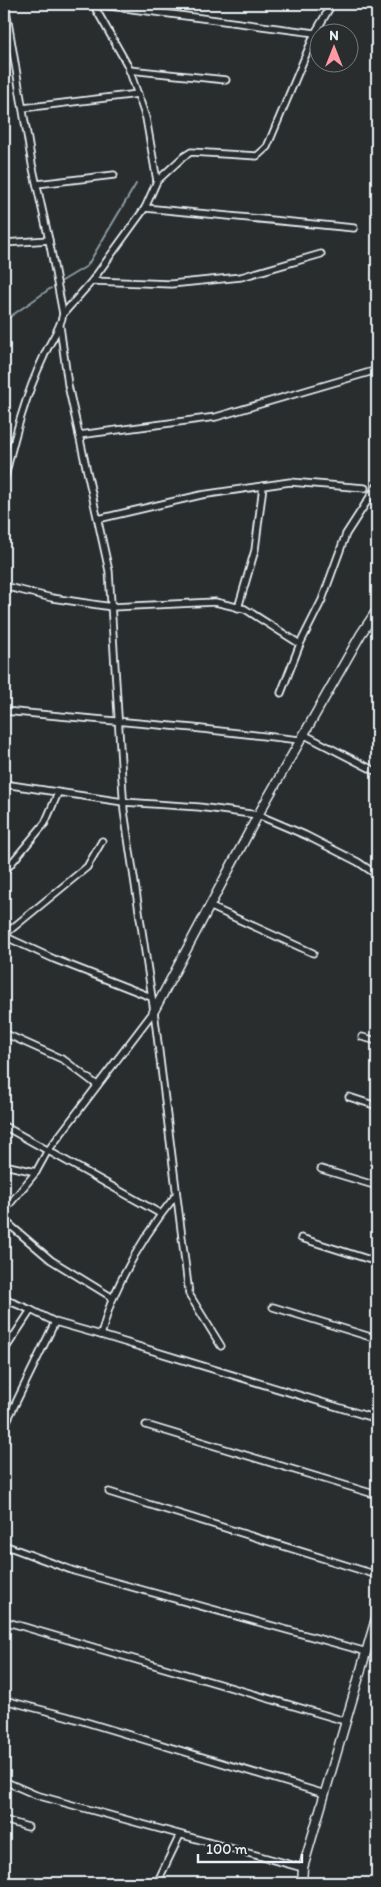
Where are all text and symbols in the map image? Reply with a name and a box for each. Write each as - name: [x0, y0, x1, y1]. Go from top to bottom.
- north arrow: [308, 22, 358, 72]
- text: N: [329, 27, 339, 44]
- scale bar: [198, 1832, 302, 1864]
- text: 100 m: [206, 1840, 248, 1858]

